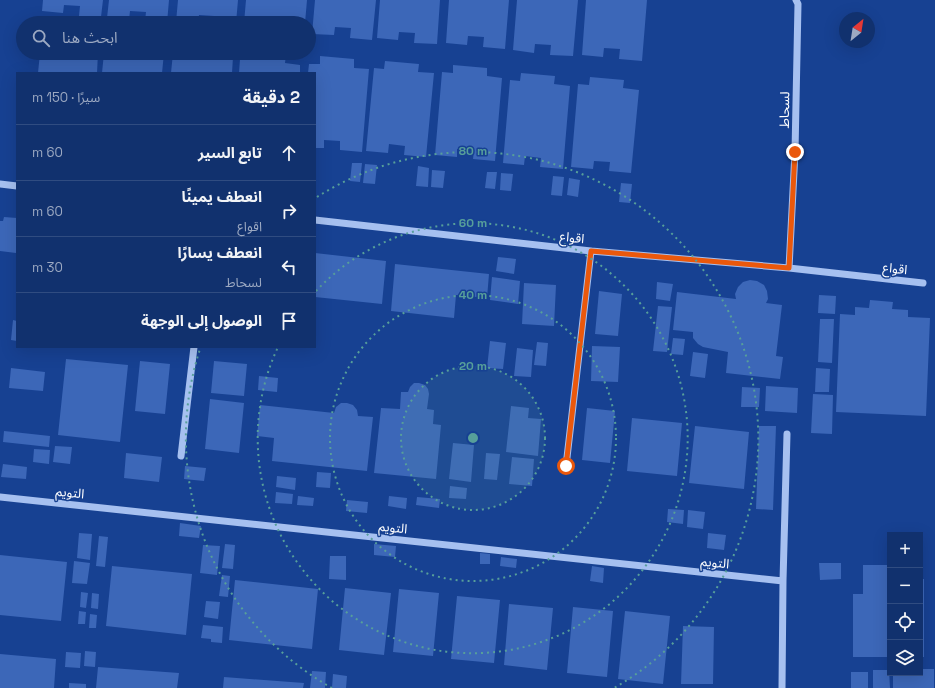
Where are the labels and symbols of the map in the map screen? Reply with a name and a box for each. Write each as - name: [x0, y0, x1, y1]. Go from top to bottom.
- north arrow: [839, 12, 875, 48]
- street label: لسحاط: [776, 91, 793, 129]
- text: 80 m: [459, 143, 487, 159]
- route end: [786, 143, 804, 161]
- text: 60 m: [459, 215, 487, 231]
- street label: اقواع: [559, 228, 585, 249]
- street label: اقواع: [882, 259, 908, 280]
- text: 40 m: [459, 287, 487, 303]
- text: 20 m: [459, 358, 487, 374]
- centre of rings: [466, 431, 480, 445]
- route start: [557, 457, 575, 475]
- street label: التويم: [55, 483, 85, 504]
- street label: التويم: [378, 518, 408, 539]
- street label: التويم: [700, 553, 730, 574]

